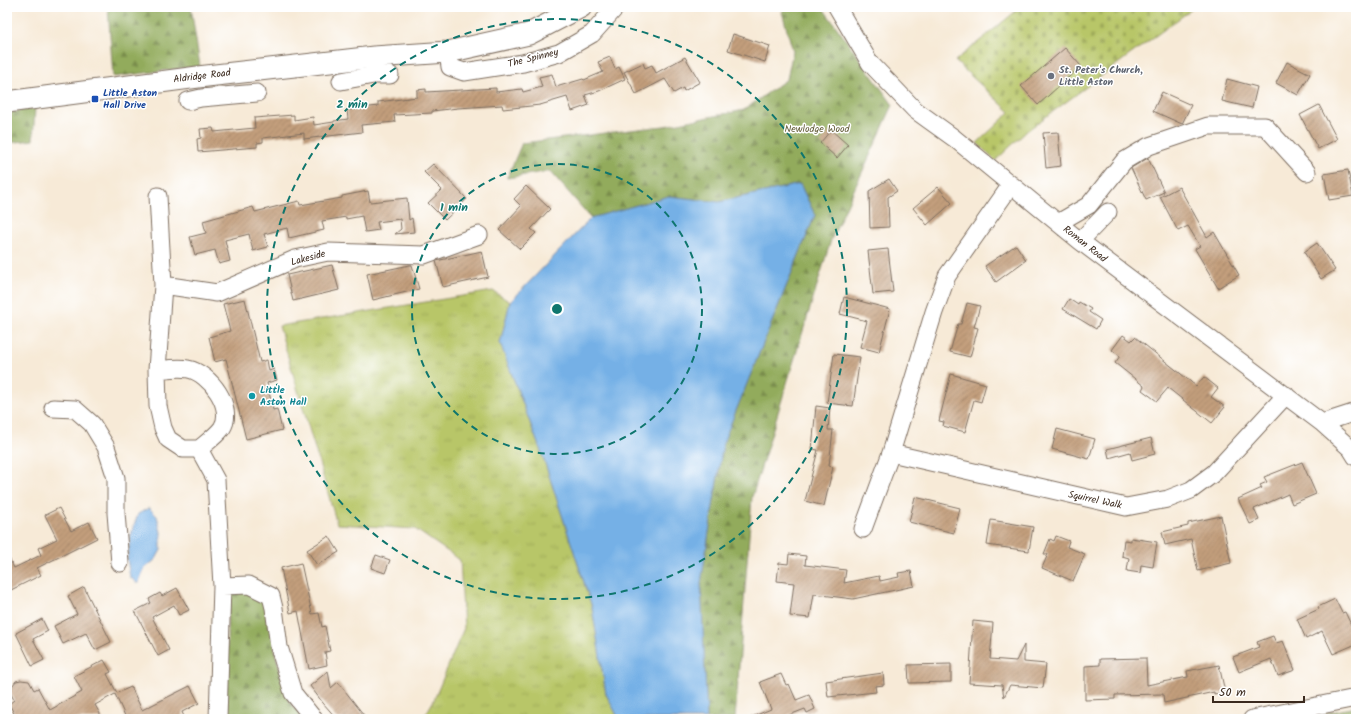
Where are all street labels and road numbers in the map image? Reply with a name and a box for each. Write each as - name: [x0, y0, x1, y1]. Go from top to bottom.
- street label: The Spinney: [506, 44, 560, 72]
- street label: Aldridge Road: [172, 64, 233, 87]
- street label: Roman Road: [1059, 222, 1111, 267]
- street label: Lakeside: [289, 246, 328, 270]
- street label: Squirrel Walk: [1067, 487, 1124, 514]

